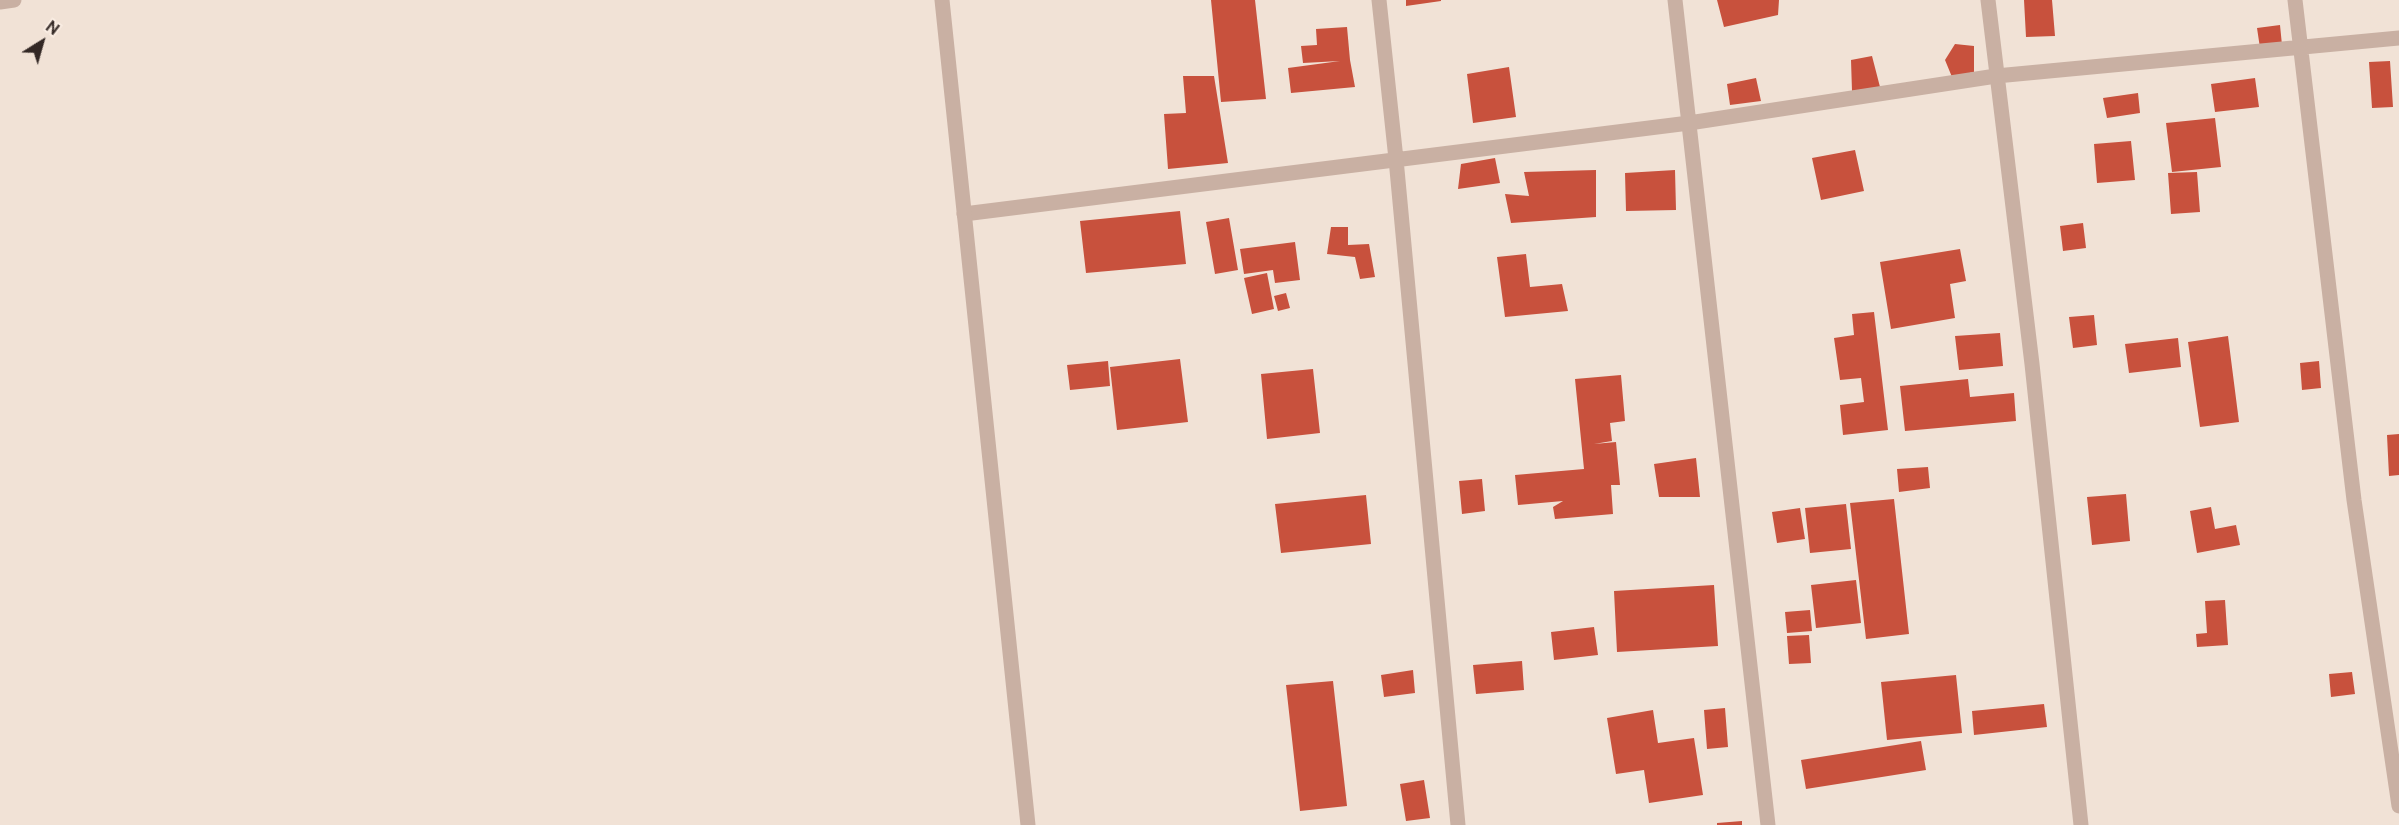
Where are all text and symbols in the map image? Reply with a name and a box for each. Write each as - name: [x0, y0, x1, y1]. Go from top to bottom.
- north arrow: [12, 12, 72, 72]
- text: N: [43, 17, 63, 38]

